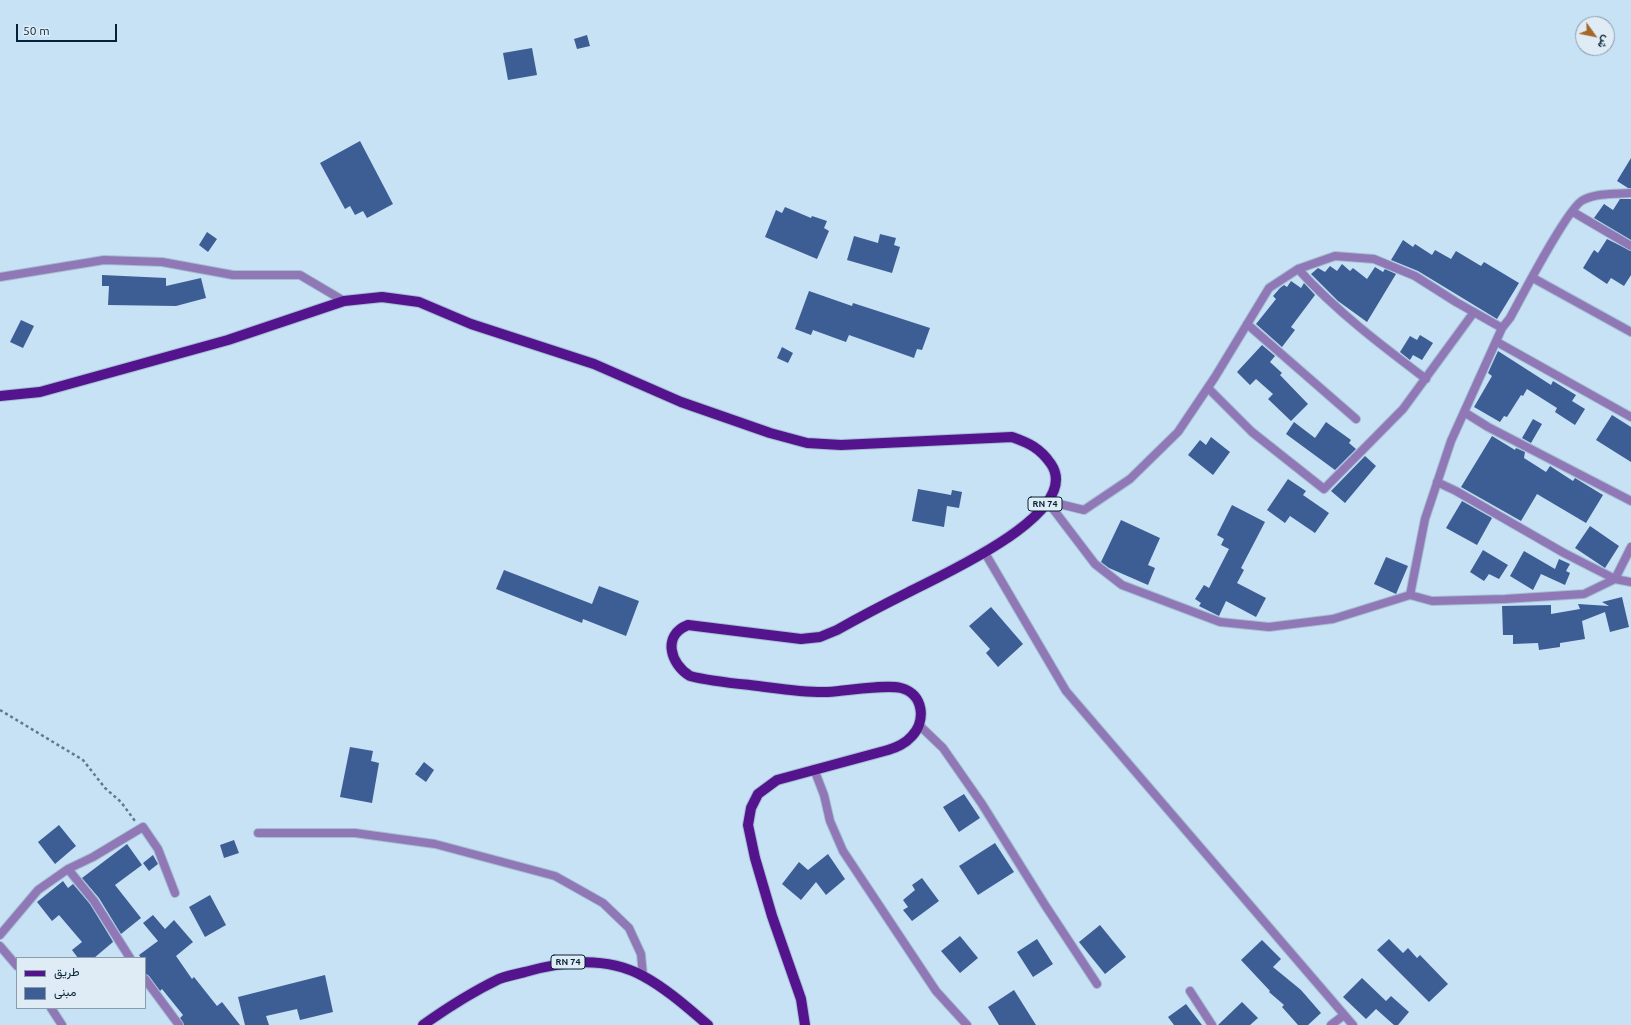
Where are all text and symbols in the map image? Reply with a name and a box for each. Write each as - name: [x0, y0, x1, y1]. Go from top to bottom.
- scale bar: [18, 16, 119, 42]
- north arrow: [1575, 16, 1615, 56]
- text: 50 m: [23, 24, 50, 37]
- text: ش: [1596, 33, 1613, 51]
- road number: RN 74: [1028, 497, 1062, 511]
- road number: RN 74: [551, 955, 585, 969]
- legend: [16, 957, 146, 1009]
- text: طريق: [54, 965, 79, 978]
- text: مبنى: [54, 985, 76, 998]

